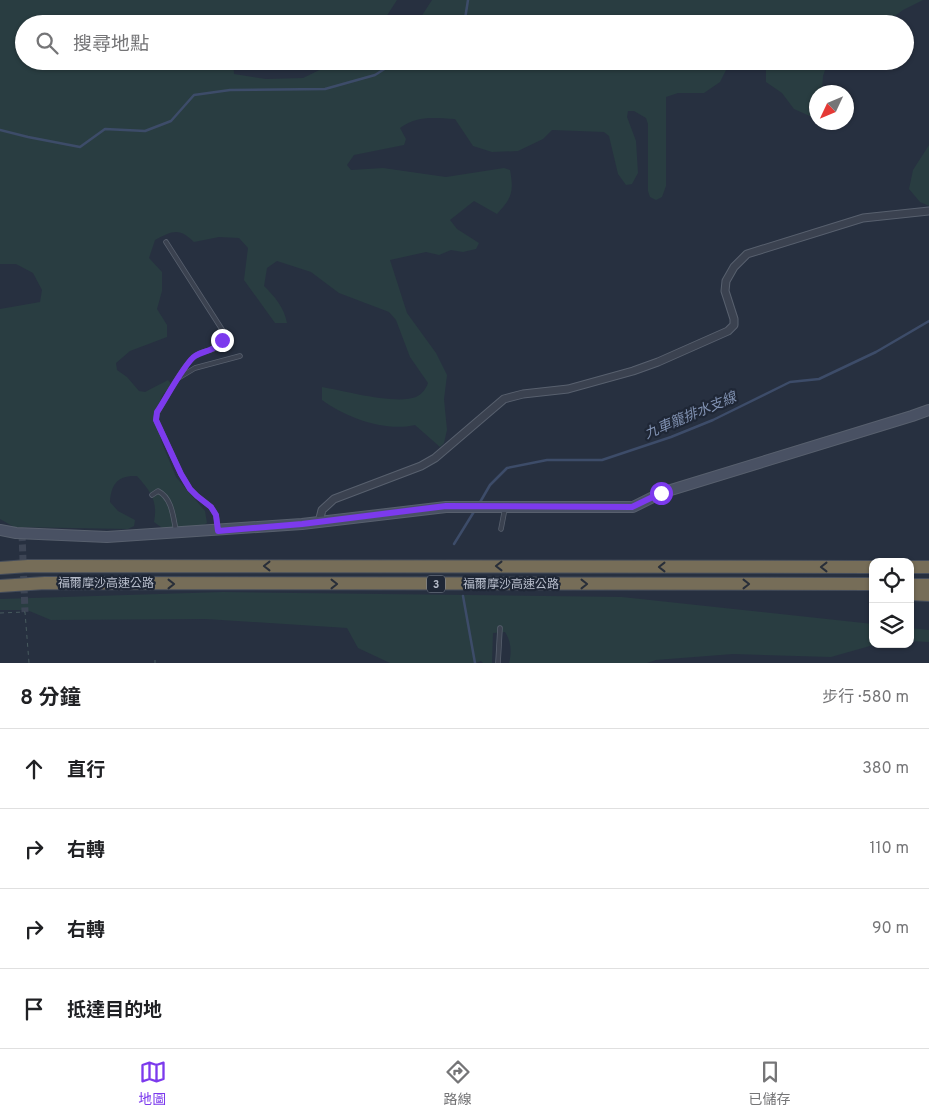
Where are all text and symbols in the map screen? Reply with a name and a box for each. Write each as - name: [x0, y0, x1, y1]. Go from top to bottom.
- search box: [15, 15, 914, 70]
- icon: search: [33, 29, 61, 57]
- text: 搜尋地點: [73, 33, 149, 57]
- north arrow: [809, 85, 854, 130]
- route end: [211, 329, 234, 352]
- water label: 九車籠排水支線: [642, 389, 741, 443]
- route start: [650, 482, 673, 505]
- map controls: [869, 558, 914, 648]
- button: locate: [869, 558, 914, 603]
- one-way arrow: [262, 561, 270, 571]
- one-way arrow: [495, 561, 502, 571]
- one-way arrow: [657, 562, 665, 572]
- one-way arrow: [820, 562, 828, 572]
- street label: 福爾摩沙高速公路: [58, 576, 154, 592]
- road number: 3: [427, 576, 445, 592]
- street label: 福爾摩沙高速公路: [463, 577, 559, 593]
- one-way arrow: [168, 579, 175, 589]
- one-way arrow: [330, 579, 338, 589]
- one-way arrow: [580, 579, 588, 589]
- one-way arrow: [742, 579, 750, 589]
- button: layers: [869, 603, 914, 648]
- text: 8 分鐘: [20, 685, 80, 712]
- text: 步行 · 580 m: [822, 688, 909, 708]
- icon: ahead: [20, 755, 48, 783]
- text: 直行: [67, 759, 105, 783]
- text: 380 m: [862, 759, 909, 779]
- icon: right: [20, 835, 48, 863]
- text: 右轉: [67, 839, 105, 863]
- text: 110 m: [869, 839, 909, 859]
- icon: right: [20, 915, 48, 943]
- text: 右轉: [67, 919, 105, 943]
- text: 90 m: [872, 919, 909, 939]
- icon: arrive: [20, 995, 48, 1023]
- text: 抵達目的地: [67, 999, 162, 1023]
- tab: 地圖: [139, 1058, 167, 1109]
- tab: 路線: [444, 1058, 472, 1109]
- tab: 已儲存: [749, 1058, 791, 1109]

